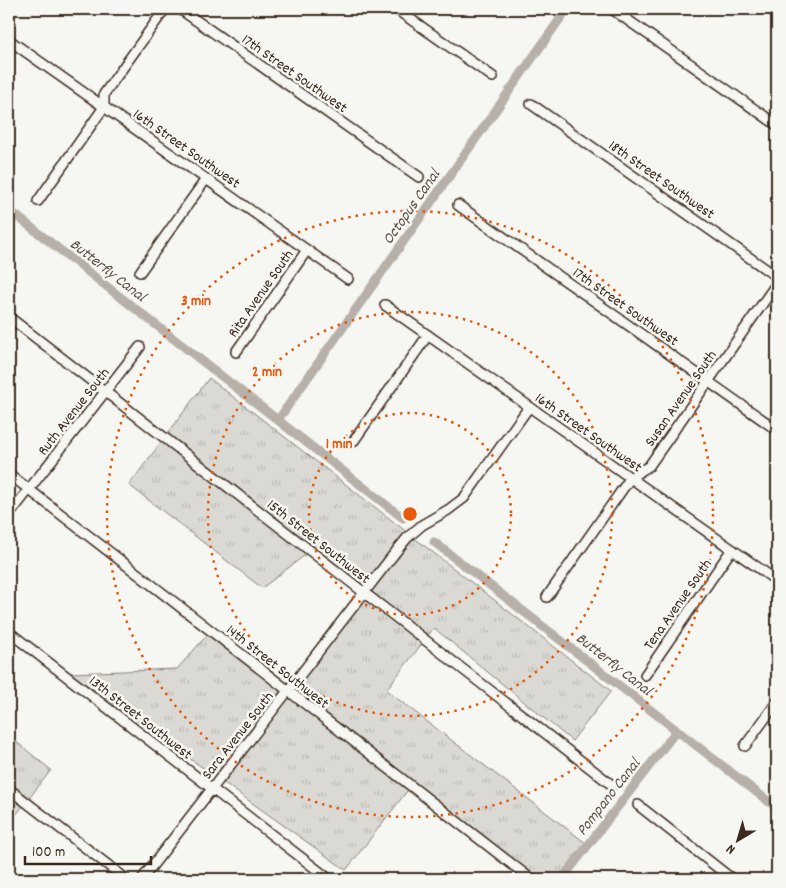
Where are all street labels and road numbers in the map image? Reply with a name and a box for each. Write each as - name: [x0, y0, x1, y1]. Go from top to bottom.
- street label: 17th Street Southwest: [236, 30, 352, 120]
- street label: 16th Street Southwest: [128, 104, 244, 195]
- street label: 18th Street Southwest: [603, 136, 719, 226]
- street label: Rita Avenue South: [223, 246, 300, 343]
- street label: 17th Street Southwest: [567, 263, 683, 353]
- street label: Susan Avenue South: [640, 346, 723, 452]
- street label: Ruth Avenue South: [33, 363, 116, 461]
- street label: 16th Street Southwest: [530, 388, 646, 479]
- street label: 15th Street Southwest: [261, 495, 375, 590]
- street label: Tena Avenue South: [639, 555, 718, 655]
- street label: 14th Street Southwest: [221, 620, 333, 715]
- street label: 13th Street Southwest: [83, 671, 197, 766]
- street label: Sara Avenue South: [197, 687, 280, 785]

